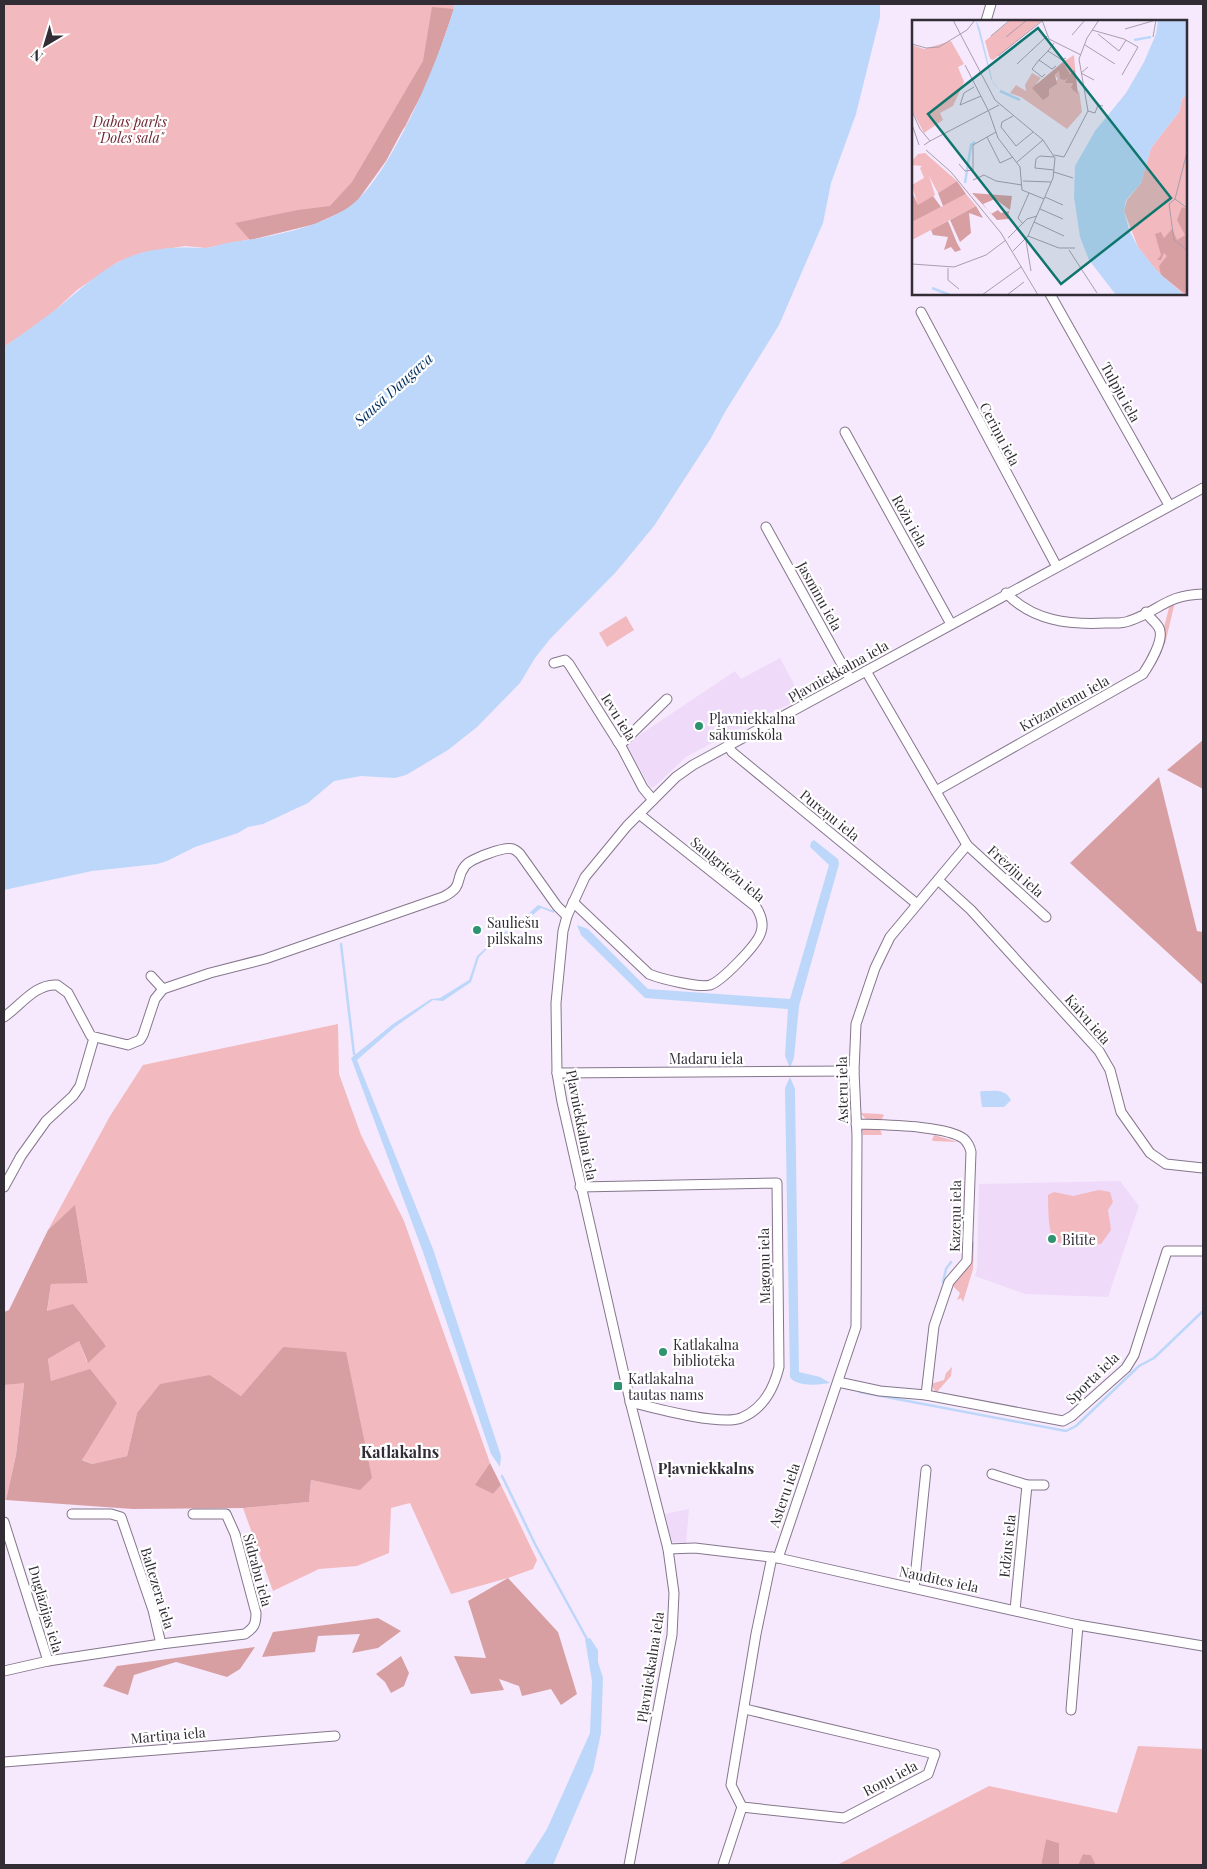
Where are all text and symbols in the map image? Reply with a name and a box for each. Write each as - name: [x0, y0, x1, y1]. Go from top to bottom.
- north arrow: [20, 20, 70, 70]
- inset map: [912, 20, 1187, 295]
- text: N: [27, 45, 47, 66]
- park label: Dabas parks "Doles sala": [92, 112, 168, 147]
- water label: Sausā Daugava: [349, 348, 437, 430]
- street label: Tulpju iela: [1097, 359, 1145, 425]
- street label: Ceriņu iela: [975, 399, 1025, 469]
- street label: Rožu iela: [888, 491, 932, 551]
- street label: Jasmīnu iela: [793, 557, 847, 634]
- street label: Pļavniekkalna iela: [784, 636, 892, 706]
- street label: Krizantēmu iela: [1016, 670, 1112, 735]
- street label: Ievu iela: [597, 690, 641, 744]
- place label: Pļavniekkalna sākumskola: [709, 709, 796, 744]
- marker: Pļavniekkalna sākumskola: [693, 720, 705, 732]
- street label: Pureņu iela: [796, 785, 864, 845]
- street label: Saulgriežu iela: [687, 832, 769, 906]
- street label: Frēziju iela: [984, 841, 1048, 901]
- place label: Sauliešu pilskalns: [487, 913, 543, 948]
- marker: Sauliešu pilskalns: [471, 924, 483, 936]
- street label: Kaivu iela: [1061, 990, 1115, 1048]
- street label: Madaru iela: [669, 1049, 743, 1068]
- street label: Asteru iela: [832, 1056, 852, 1125]
- street label: Pļavniekkalna iela: [562, 1068, 602, 1182]
- street label: Kazeņu iela: [945, 1180, 965, 1252]
- street label: Magoņu iela: [754, 1228, 774, 1304]
- place label: Bitīte: [1062, 1230, 1096, 1249]
- marker: Bitīte: [1046, 1233, 1058, 1245]
- place label: Katlakalna bibliotēka: [673, 1335, 739, 1370]
- marker: Katlakalna bibliotēka: [657, 1346, 669, 1358]
- street label: Sporta iela: [1061, 1348, 1123, 1408]
- place label: Katlakalna tautas nams: [628, 1369, 704, 1404]
- marker: Katlakalna tautas nams: [612, 1380, 624, 1392]
- district label: Katlakalns: [361, 1441, 439, 1462]
- district label: Pļavniekkalns: [658, 1458, 754, 1478]
- street label: Asteru iela: [764, 1460, 804, 1531]
- street label: Edžus iela: [994, 1513, 1020, 1579]
- street label: Sidrabu iela: [239, 1531, 277, 1609]
- street label: Baltezera iela: [137, 1545, 179, 1631]
- street label: Naudītes iela: [897, 1561, 981, 1597]
- street label: Duglāzijas iela: [24, 1563, 68, 1655]
- street label: Pļavniekkalna iela: [632, 1610, 668, 1724]
- street label: Mārtiņa iela: [130, 1722, 206, 1748]
- street label: Roņu iela: [860, 1756, 920, 1800]

